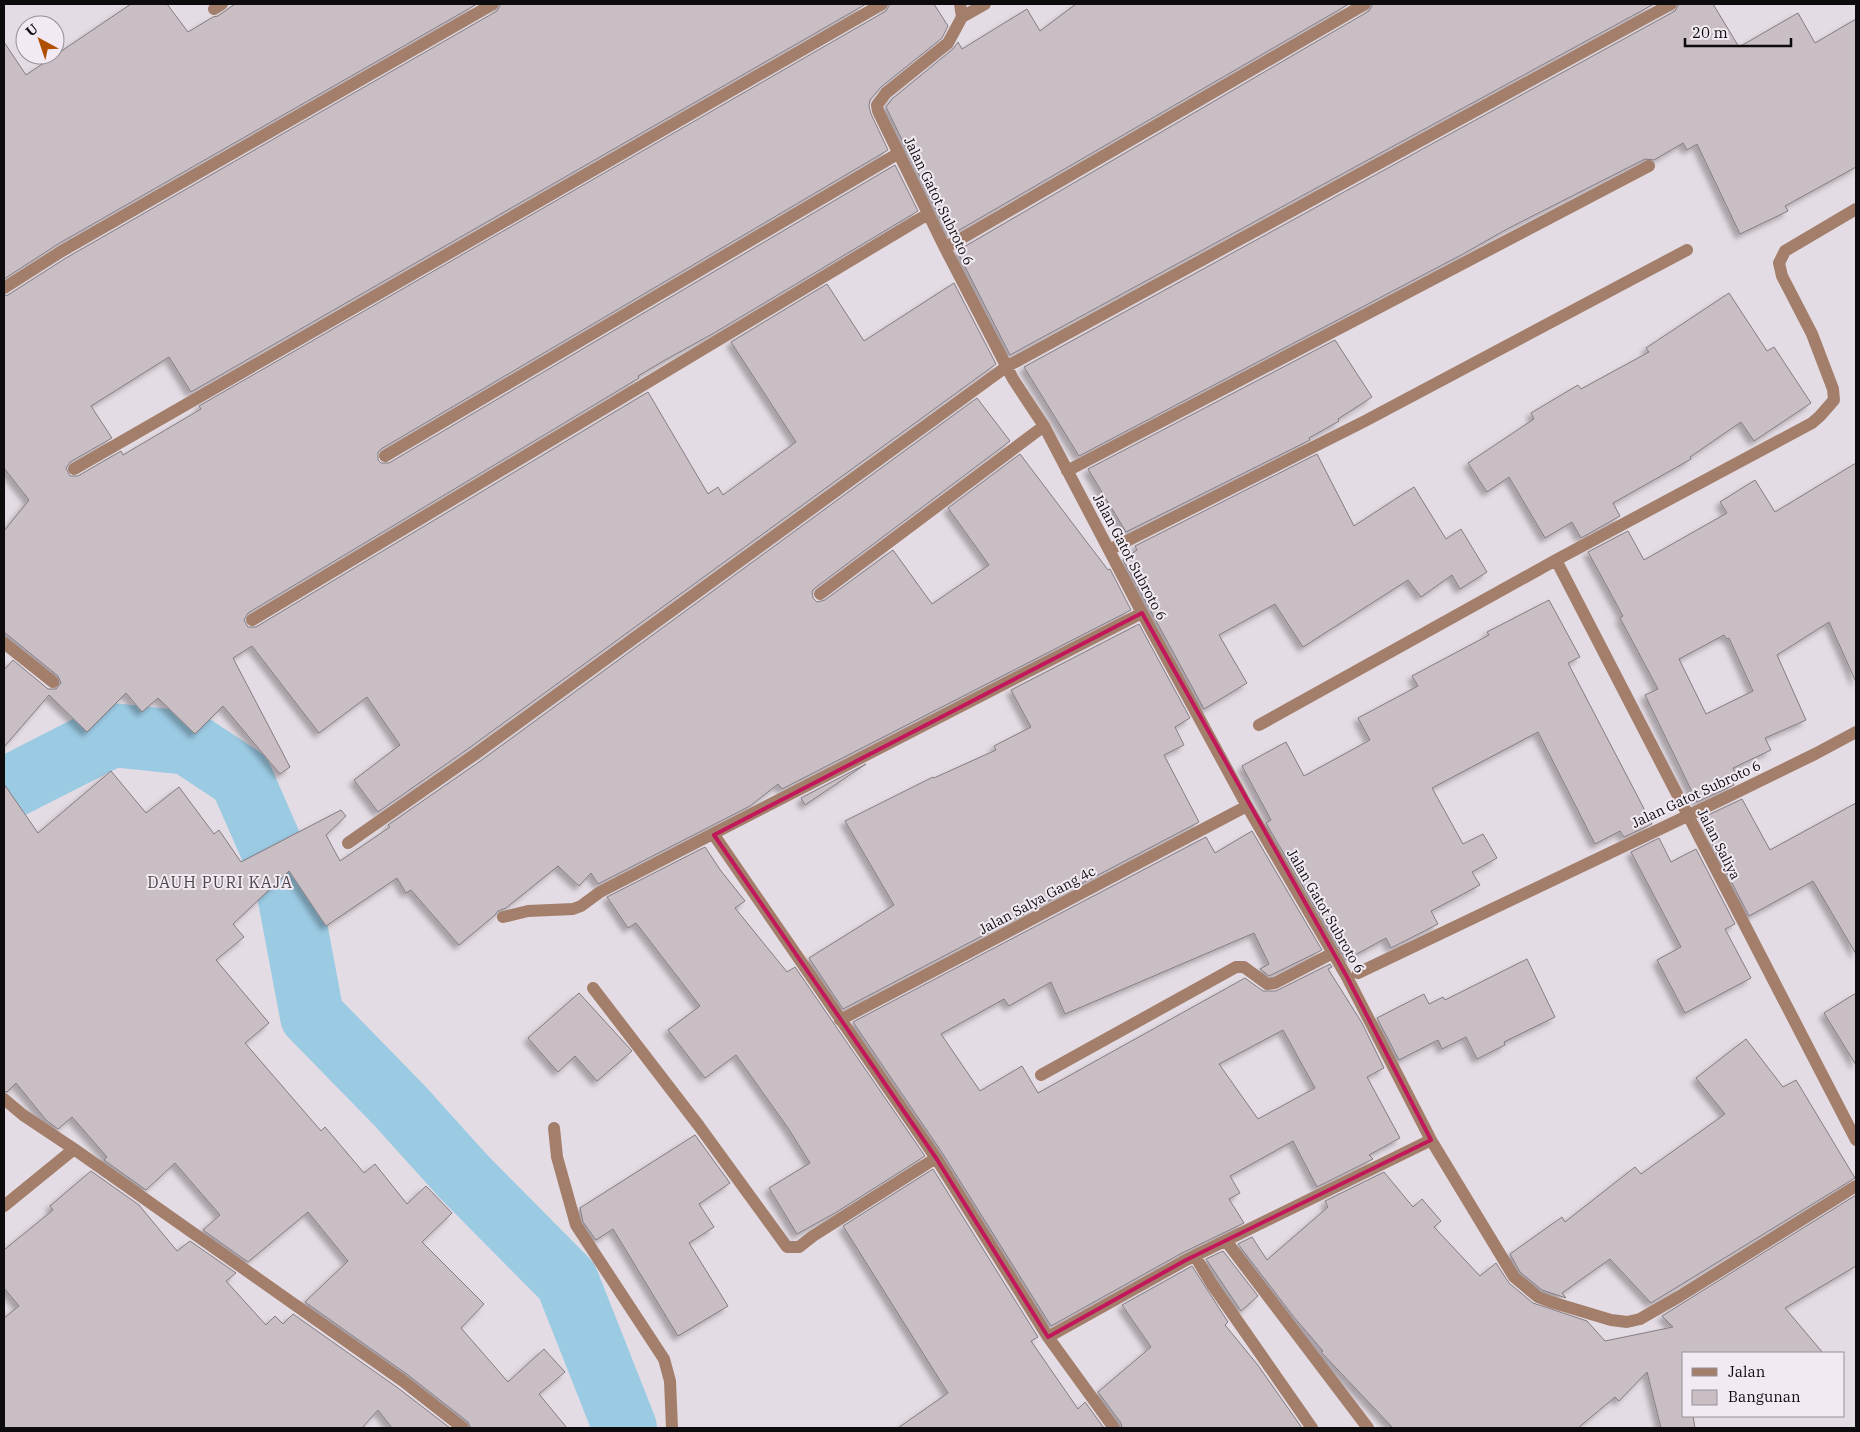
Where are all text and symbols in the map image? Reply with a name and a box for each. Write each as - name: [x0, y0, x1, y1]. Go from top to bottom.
- north arrow: [15, 15, 65, 65]
- scale bar: [1685, 15, 1791, 47]
- text: U: [22, 20, 42, 40]
- text: 20 m: [1692, 23, 1728, 42]
- street label: Jalan Gatot Subroto 6: [900, 134, 978, 268]
- street label: Jalan Gatot Subroto 6: [1089, 491, 1171, 623]
- street label: Jalan Gatot Subroto 6: [1628, 756, 1764, 832]
- street label: Jalan Saliya: [1693, 805, 1745, 883]
- street label: Jalan Gatot Subroto 6: [1283, 846, 1369, 976]
- street label: Jalan Salya Gang 4c: [976, 862, 1098, 938]
- district label: DAUH PURI KAJA: [147, 872, 293, 892]
- legend: [1682, 1352, 1845, 1417]
- text: Jalan: [1728, 1362, 1766, 1381]
- text: Bangunan: [1728, 1387, 1801, 1406]

